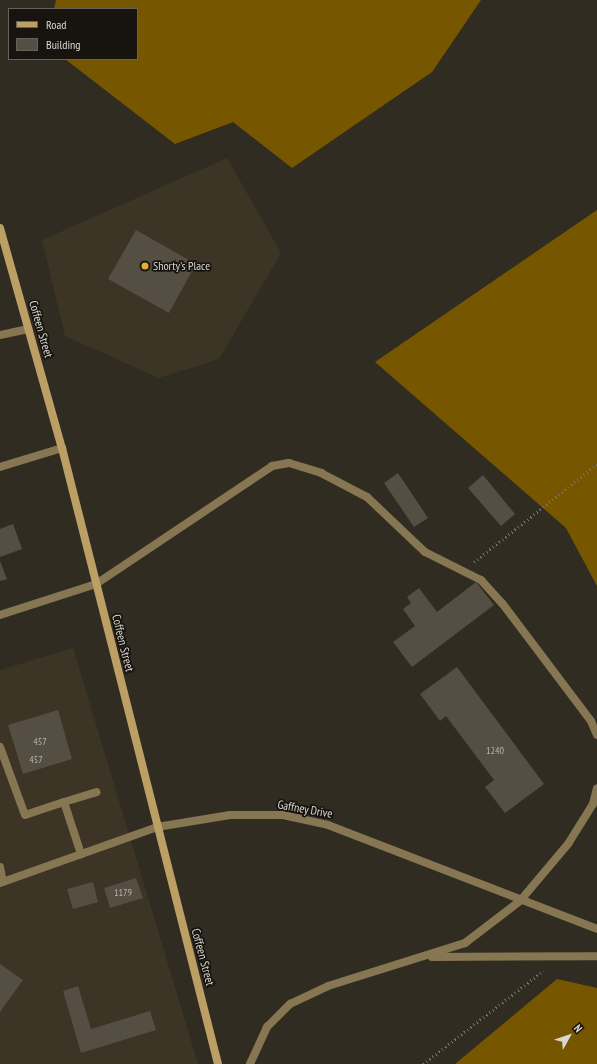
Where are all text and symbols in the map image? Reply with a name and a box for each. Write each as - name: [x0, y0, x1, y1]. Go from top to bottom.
- legend: [8, 8, 138, 60]
- text: Road: [46, 17, 66, 32]
- text: Building: [46, 37, 81, 52]
- place label: Shorty's Place: [153, 259, 210, 273]
- marker: Shorty's Place: [140, 261, 150, 271]
- street label: Coffeen Street: [26, 299, 56, 359]
- street label: Coffeen Street: [109, 613, 137, 673]
- house number: 457: [33, 736, 47, 748]
- house number: 1240: [486, 745, 504, 757]
- house number: 457: [29, 754, 43, 766]
- street label: Gaffney Drive: [276, 797, 334, 821]
- house number: 1179: [114, 887, 132, 899]
- street label: Coffeen Street: [188, 927, 218, 987]
- north arrow: [549, 1016, 589, 1056]
- text: N: [571, 1022, 585, 1035]

